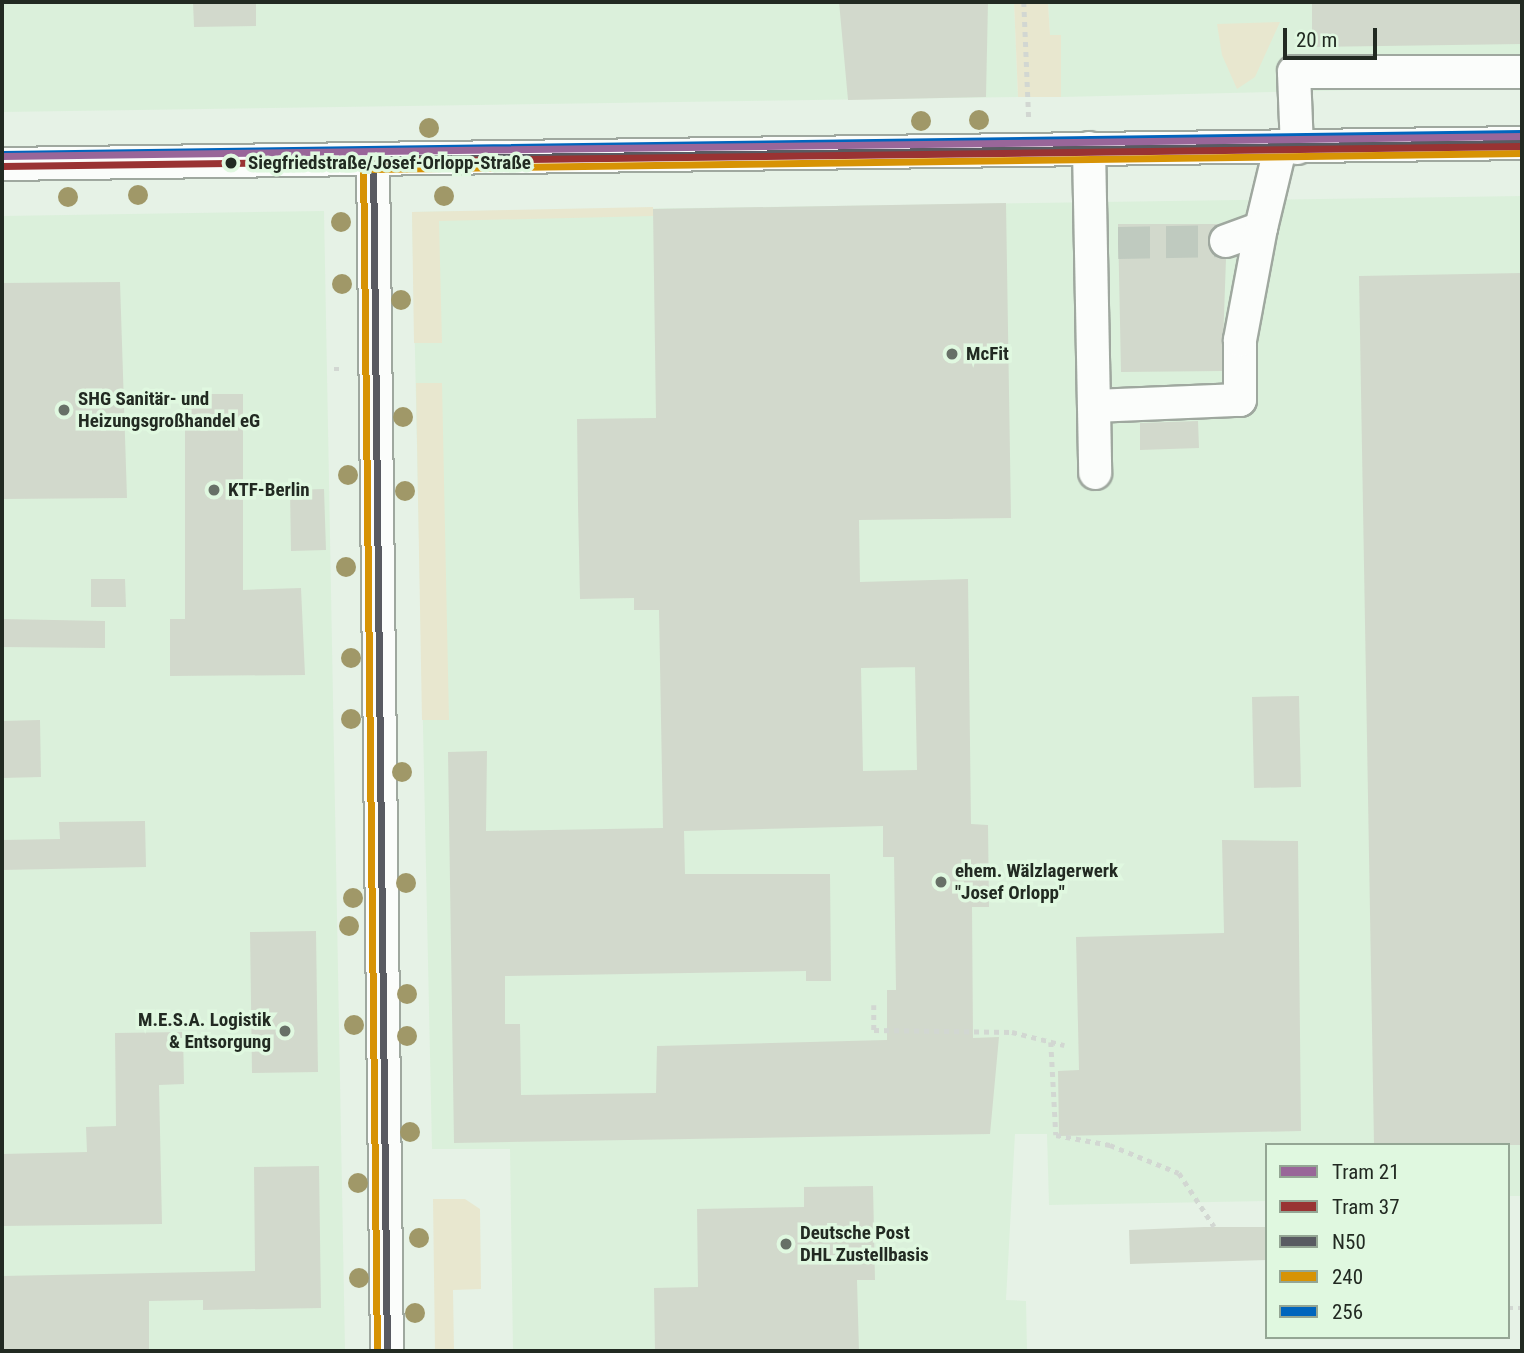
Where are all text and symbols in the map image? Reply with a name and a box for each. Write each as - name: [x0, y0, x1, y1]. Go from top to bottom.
- scale bar: [1286, 14, 1380, 58]
- text: 20 m: [1296, 28, 1337, 52]
- marker: Siegfriedstraße/Josef-Orlopp-Straße: [220, 152, 242, 174]
- place label: Siegfriedstraße/Josef-Orlopp-Straße: [248, 152, 531, 174]
- place label: McFit: [966, 343, 1009, 365]
- marker: McFit: [944, 346, 960, 362]
- place label: SHG Sanitär- und Heizungsgroßhandel eG: [78, 388, 260, 432]
- marker: SHG Sanitär- und Heizungsgroßhandel eG: [56, 402, 72, 418]
- place label: KTF-Berlin: [228, 479, 310, 501]
- marker: KTF-Berlin: [206, 482, 222, 498]
- place label: ehem. Wälzlagerwerk "Josef Orlopp": [955, 860, 1118, 904]
- marker: ehem. Wälzlagerwerk "Josef Orlopp": [933, 874, 949, 890]
- place label: M.E.S.A. Logistik & Entsorgung: [138, 1009, 271, 1053]
- marker: M.E.S.A. Logistik & Entsorgung: [277, 1023, 293, 1039]
- legend: [1265, 1143, 1510, 1339]
- text: Tram 21: [1332, 1160, 1400, 1184]
- text: Tram 37: [1332, 1195, 1400, 1219]
- place label: Deutsche Post DHL Zustellbasis: [800, 1222, 929, 1266]
- text: N50: [1332, 1230, 1366, 1254]
- marker: Deutsche Post DHL Zustellbasis: [778, 1236, 794, 1252]
- text: 240: [1332, 1265, 1363, 1289]
- text: 256: [1332, 1300, 1363, 1324]

